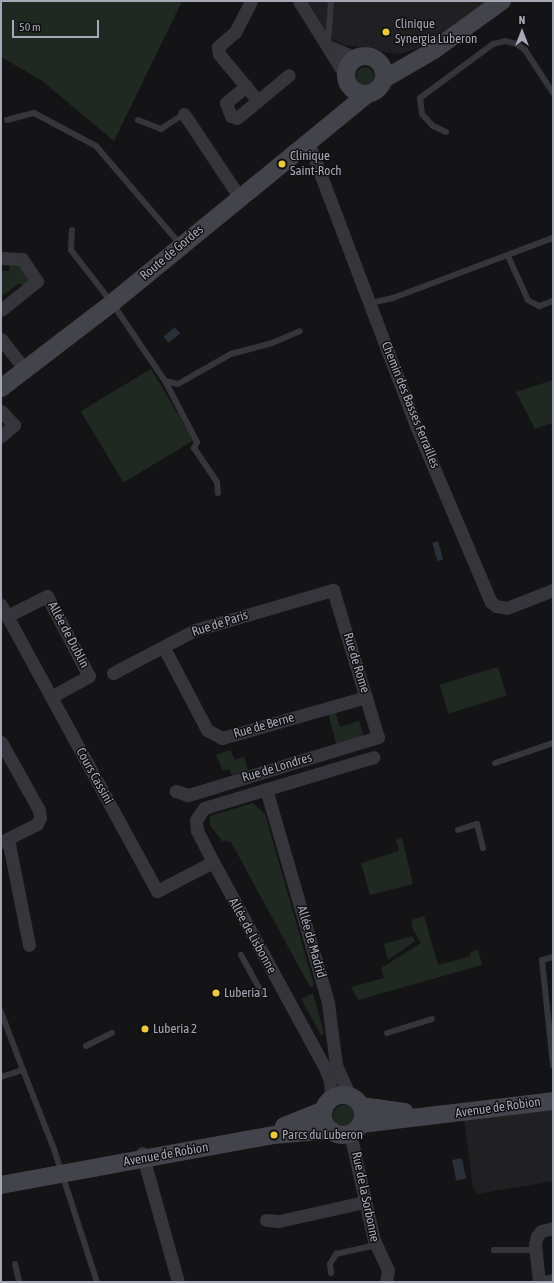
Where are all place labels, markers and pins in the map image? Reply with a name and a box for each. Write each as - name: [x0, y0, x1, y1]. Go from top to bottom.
- place label: Clinique Synergia Luberon: [395, 17, 477, 48]
- marker: Clinique Synergia Luberon: [380, 26, 392, 38]
- place label: Clinique Saint-Roch: [290, 149, 342, 180]
- marker: Clinique Saint-Roch: [277, 159, 287, 169]
- place label: Luberia 1: [224, 985, 268, 1001]
- marker: Luberia 1: [211, 988, 221, 998]
- place label: Luberia 2: [153, 1021, 197, 1037]
- marker: Luberia 2: [140, 1024, 150, 1034]
- place label: Parcs du Luberon: [282, 1127, 363, 1143]
- marker: Parcs du Luberon: [269, 1130, 279, 1140]

